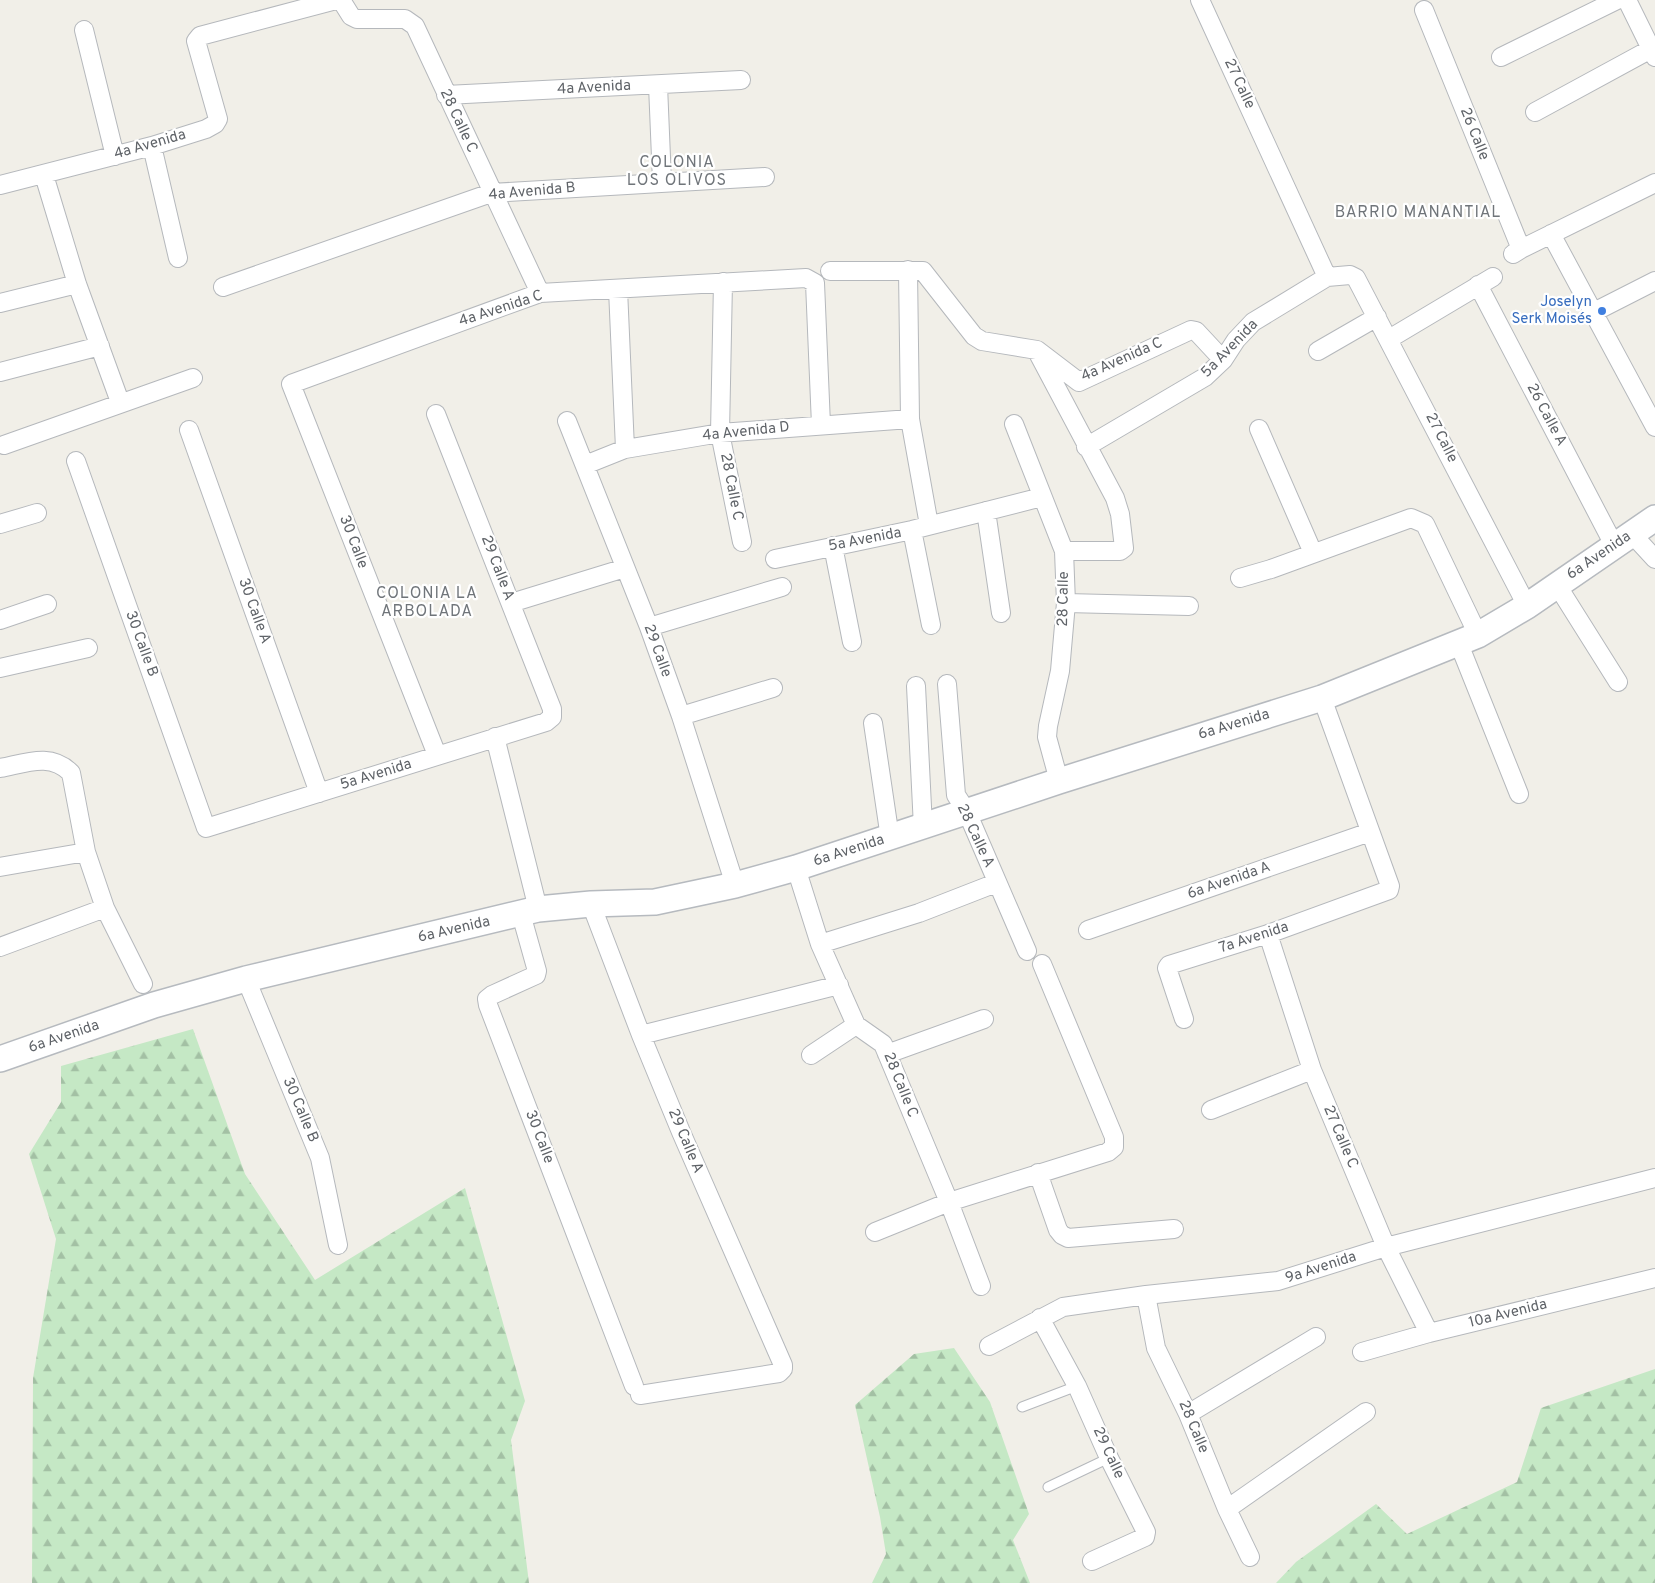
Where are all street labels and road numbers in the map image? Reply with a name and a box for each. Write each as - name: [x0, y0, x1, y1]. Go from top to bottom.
- street label: 27 Calle: [1219, 56, 1259, 112]
- street label: 4a Avenida: [557, 77, 631, 99]
- street label: 28 Calle C: [435, 86, 481, 156]
- street label: 26 Calle: [1455, 105, 1493, 163]
- street label: 4a Avenida: [112, 126, 188, 164]
- street label: 4a Avenida B: [488, 179, 576, 205]
- street label: 4a Avenida C: [457, 286, 545, 332]
- street label: 5a Avenida: [1197, 316, 1263, 382]
- street label: 4a Avenida C: [1078, 334, 1166, 386]
- street label: 26 Calle A: [1522, 380, 1570, 450]
- street label: 27 Calle: [1420, 410, 1462, 466]
- street label: 4a Avenida D: [701, 418, 791, 446]
- street label: 28 Calle C: [715, 452, 747, 522]
- street label: 30 Calle: [334, 513, 372, 571]
- street label: 5a Avenida: [827, 524, 903, 556]
- street label: 6a Avenida: [1563, 528, 1635, 584]
- street label: 29 Calle A: [476, 533, 518, 603]
- street label: 28 Calle: [1054, 571, 1074, 627]
- street label: 30 Calle A: [233, 575, 275, 647]
- street label: 30 Calle B: [120, 608, 162, 680]
- street label: 29 Calle: [639, 622, 675, 680]
- street label: 6a Avenida: [1196, 705, 1272, 745]
- street label: 5a Avenida: [338, 755, 414, 795]
- street label: 28 Calle A: [952, 801, 998, 871]
- street label: 6a Avenida: [811, 831, 887, 871]
- street label: 6a Avenida A: [1185, 858, 1273, 904]
- street label: 6a Avenida: [416, 912, 492, 948]
- street label: 7a Avenida: [1217, 918, 1291, 958]
- street label: 6a Avenida: [26, 1016, 102, 1058]
- street label: 28 Calle C: [878, 1050, 922, 1120]
- street label: 30 Calle B: [278, 1075, 322, 1145]
- street label: 27 Calle C: [1318, 1103, 1362, 1171]
- street label: 29 Calle A: [663, 1106, 707, 1176]
- street label: 30 Calle: [520, 1108, 558, 1166]
- street label: 9a Avenida: [1283, 1248, 1359, 1288]
- street label: 10a Avenida: [1467, 1295, 1549, 1333]
- street label: 28 Calle: [1173, 1398, 1213, 1456]
- street label: 29 Calle: [1088, 1424, 1128, 1482]

